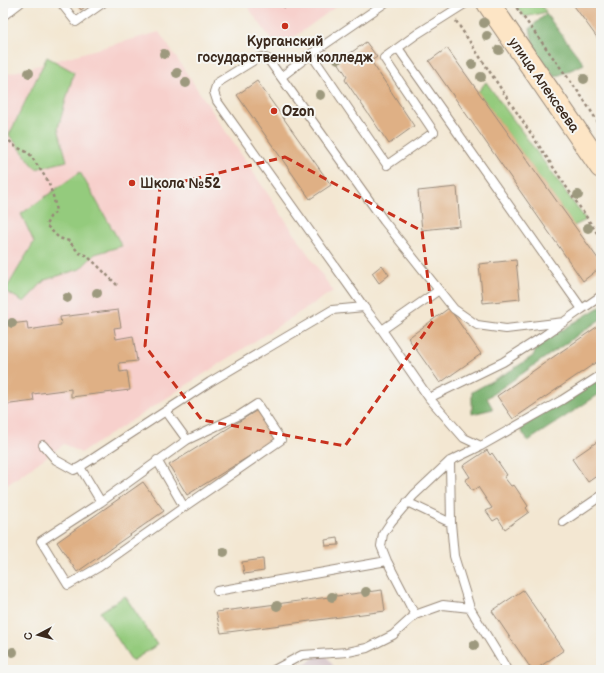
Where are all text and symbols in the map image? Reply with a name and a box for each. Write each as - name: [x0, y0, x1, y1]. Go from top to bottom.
- marker: Курганский государственный колледж: [280, 21, 290, 31]
- place label: Курганский государственный колледж: [197, 33, 373, 66]
- street label: улица Алексеева: [505, 34, 584, 136]
- place label: Ozon: [282, 103, 315, 120]
- marker: Ozon: [269, 106, 279, 116]
- place label: Школа №52: [140, 175, 221, 192]
- marker: Школа №52: [127, 178, 137, 188]
- north arrow: [18, 615, 58, 655]
- text: С: [22, 631, 35, 641]

